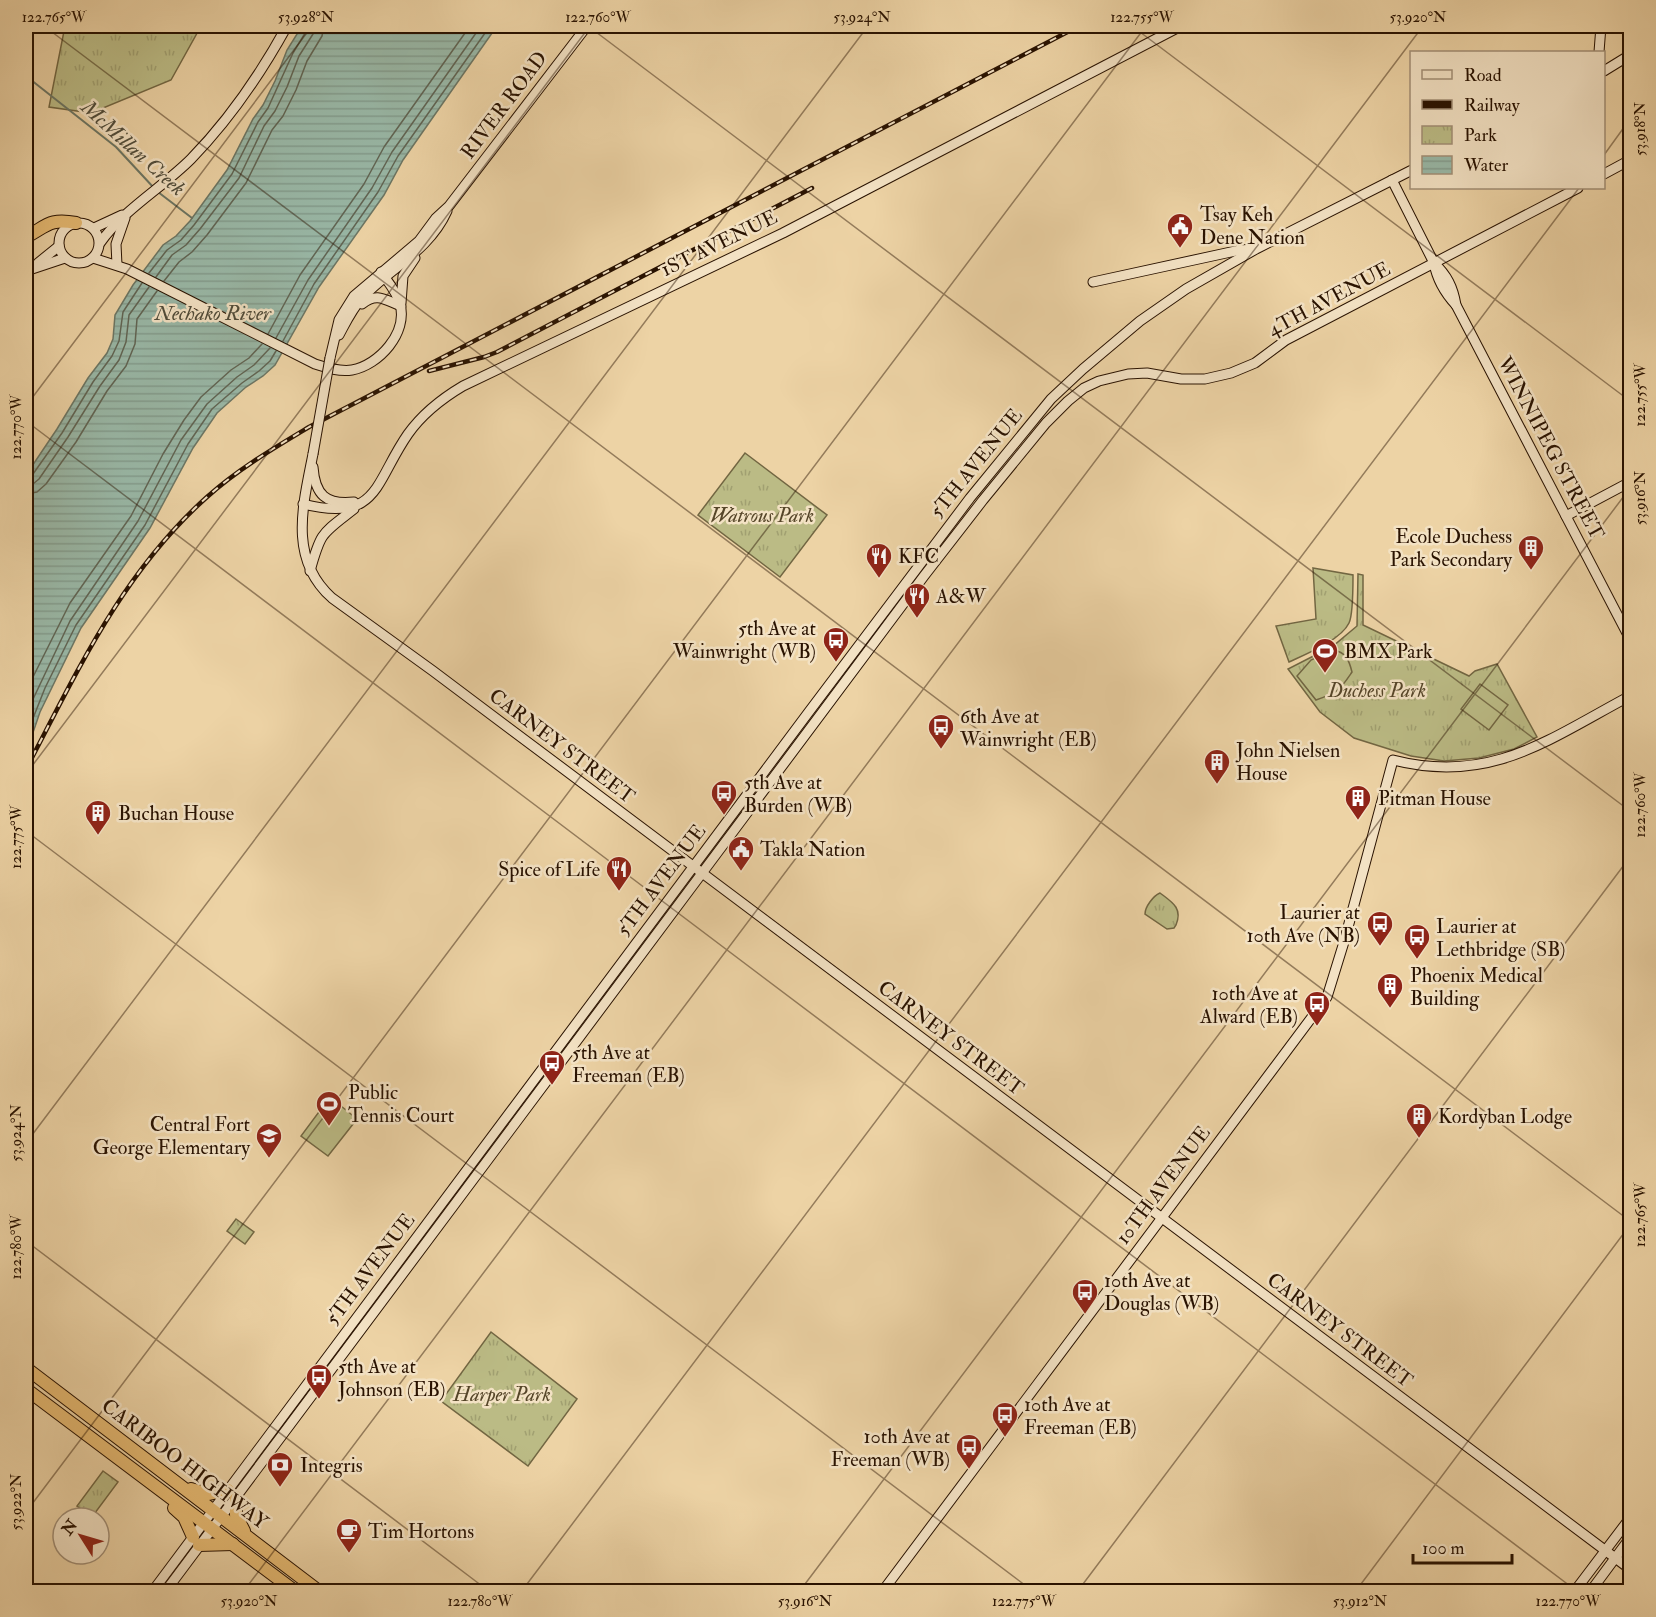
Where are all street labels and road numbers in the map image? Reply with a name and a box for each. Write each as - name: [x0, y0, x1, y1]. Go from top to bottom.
- street label: RIVER ROAD: [455, 46, 553, 164]
- street label: 1ST AVENUE: [657, 204, 781, 282]
- street label: 4TH AVENUE: [1263, 256, 1395, 342]
- street label: WINNIPEG STREET: [1492, 351, 1610, 544]
- street label: 5TH AVENUE: [924, 403, 1028, 523]
- street label: CARNEY STREET: [484, 683, 640, 809]
- street label: 5TH AVENUE: [611, 819, 711, 941]
- street label: CARNEY STREET: [873, 975, 1029, 1101]
- street label: 10TH AVENUE: [1110, 1121, 1216, 1249]
- street label: 5TH AVENUE: [320, 1208, 420, 1330]
- street label: CARNEY STREET: [1262, 1267, 1418, 1393]
- street label: CARIBOO HIGHWAY: [97, 1393, 274, 1536]

